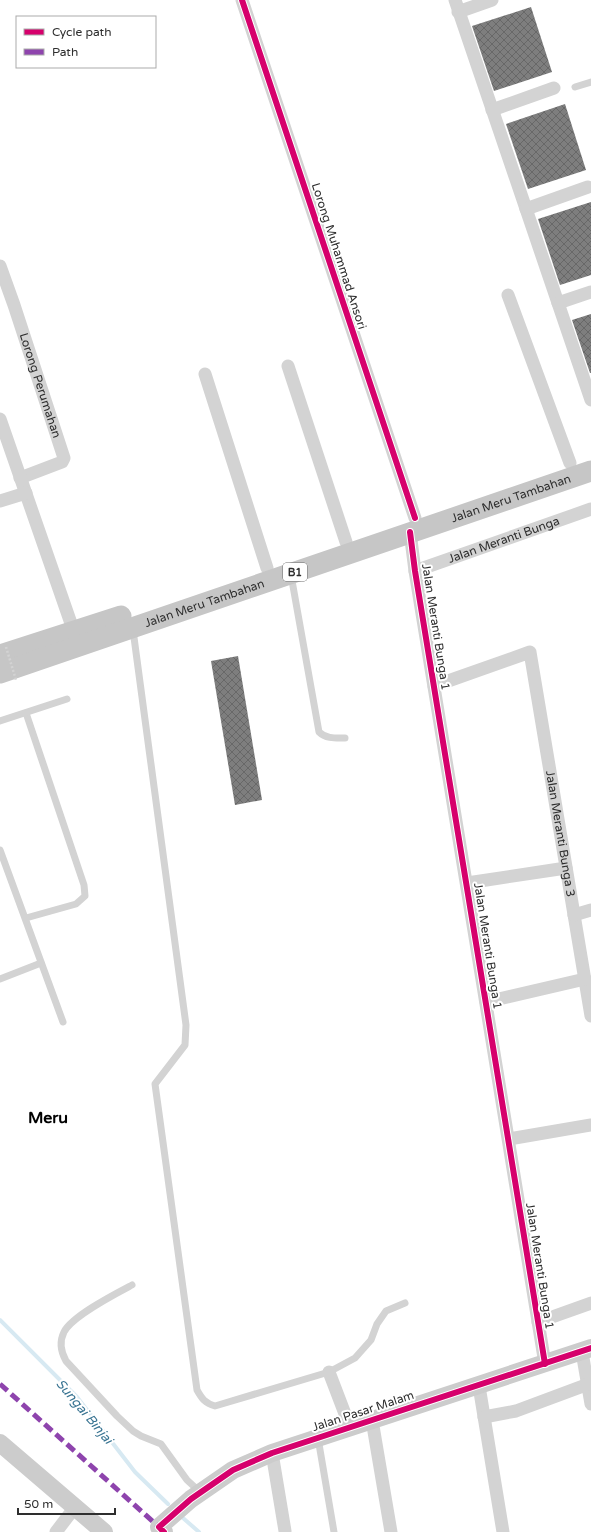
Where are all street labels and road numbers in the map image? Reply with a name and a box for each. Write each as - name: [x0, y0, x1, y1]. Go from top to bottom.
- street label: Lorong Muhammad Ansori: [309, 181, 369, 331]
- street label: Lorong Perumahan: [17, 331, 64, 440]
- street label: Jalan Meru Tambahan: [449, 471, 573, 525]
- street label: Jalan Meranti Bunga: [446, 514, 561, 566]
- road number: B1: [283, 563, 307, 581]
- street label: Jalan Meranti Bunga 1: [419, 563, 453, 691]
- street label: Jalan Meru Tambahan: [143, 576, 266, 630]
- street label: Jalan Meranti Bunga 3: [543, 769, 578, 898]
- street label: Jalan Meranti Bunga 1: [471, 882, 505, 1010]
- street label: Jalan Meranti Bunga 1: [523, 1202, 557, 1330]
- street label: Jalan Pasar Malam: [310, 1388, 416, 1434]

